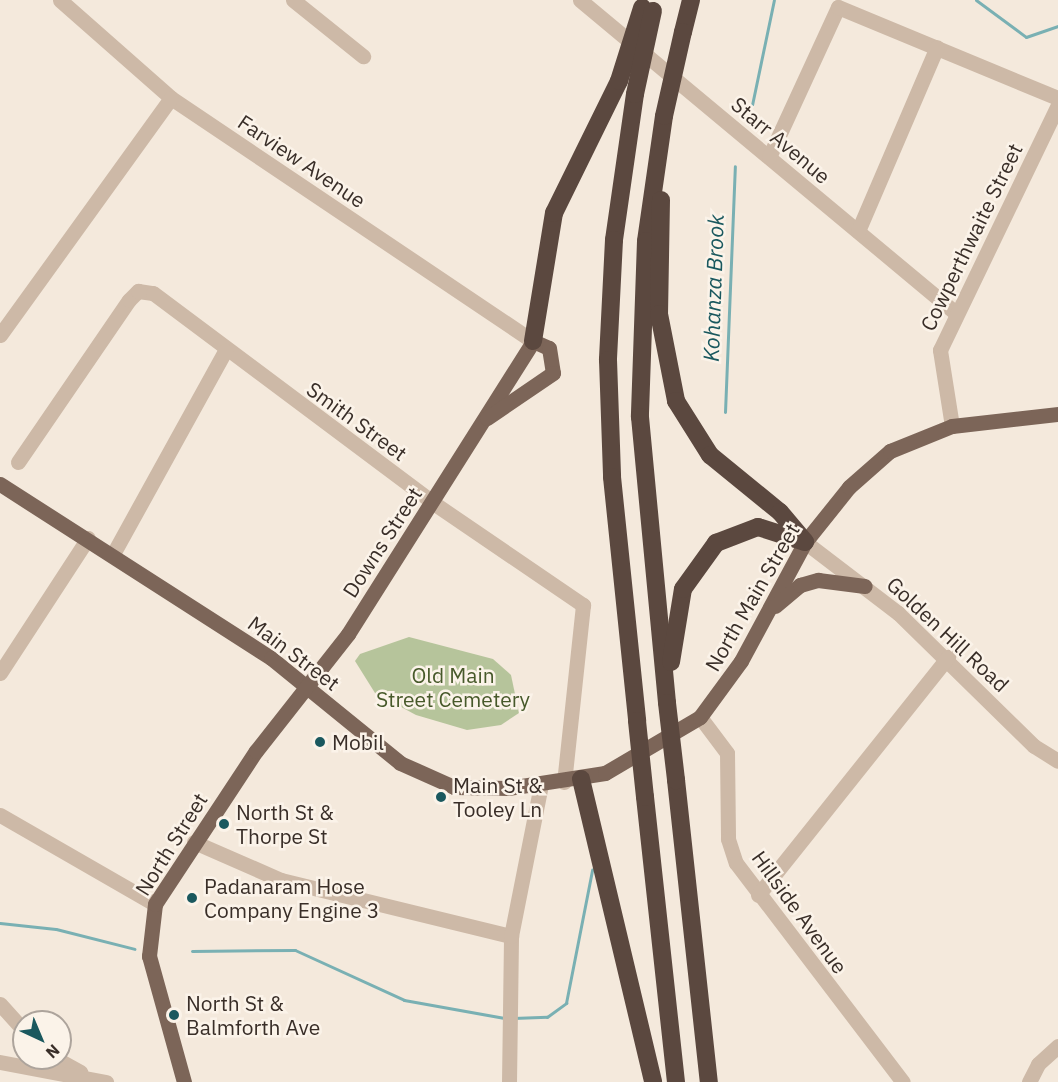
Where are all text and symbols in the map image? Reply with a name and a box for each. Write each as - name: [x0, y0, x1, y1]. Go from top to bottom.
- street label: Starr Avenue: [726, 91, 836, 189]
- street label: Farview Avenue: [234, 109, 370, 213]
- street label: Cowperthwaite Street: [915, 139, 1027, 335]
- water label: Kohanza Brook: [697, 214, 729, 362]
- street label: Smith Street: [302, 376, 412, 466]
- street label: Downs Street: [337, 482, 427, 602]
- street label: North Main Street: [699, 519, 805, 675]
- street label: Golden Hill Road: [882, 571, 1014, 697]
- street label: Main Street: [243, 610, 345, 696]
- park label: Old Main Street Cemetery: [376, 662, 530, 712]
- place label: Mobil: [332, 729, 384, 755]
- marker: Mobil: [313, 735, 327, 749]
- place label: Main St & Tooley Ln: [453, 772, 543, 822]
- street label: North Street: [130, 788, 212, 900]
- marker: Main St & Tooley Ln: [434, 790, 448, 804]
- place label: North St & Thorpe St: [236, 799, 334, 849]
- marker: North St & Thorpe St: [217, 817, 231, 831]
- street label: Hillside Avenue: [747, 846, 853, 978]
- place label: Padanaram Hose Company Engine 3: [204, 873, 379, 923]
- marker: Padanaram Hose Company Engine 3: [185, 891, 199, 905]
- place label: North St & Balmforth Ave: [186, 990, 320, 1040]
- marker: North St & Balmforth Ave: [167, 1008, 181, 1022]
- north arrow: [12, 1010, 72, 1070]
- text: N: [42, 1040, 64, 1063]

